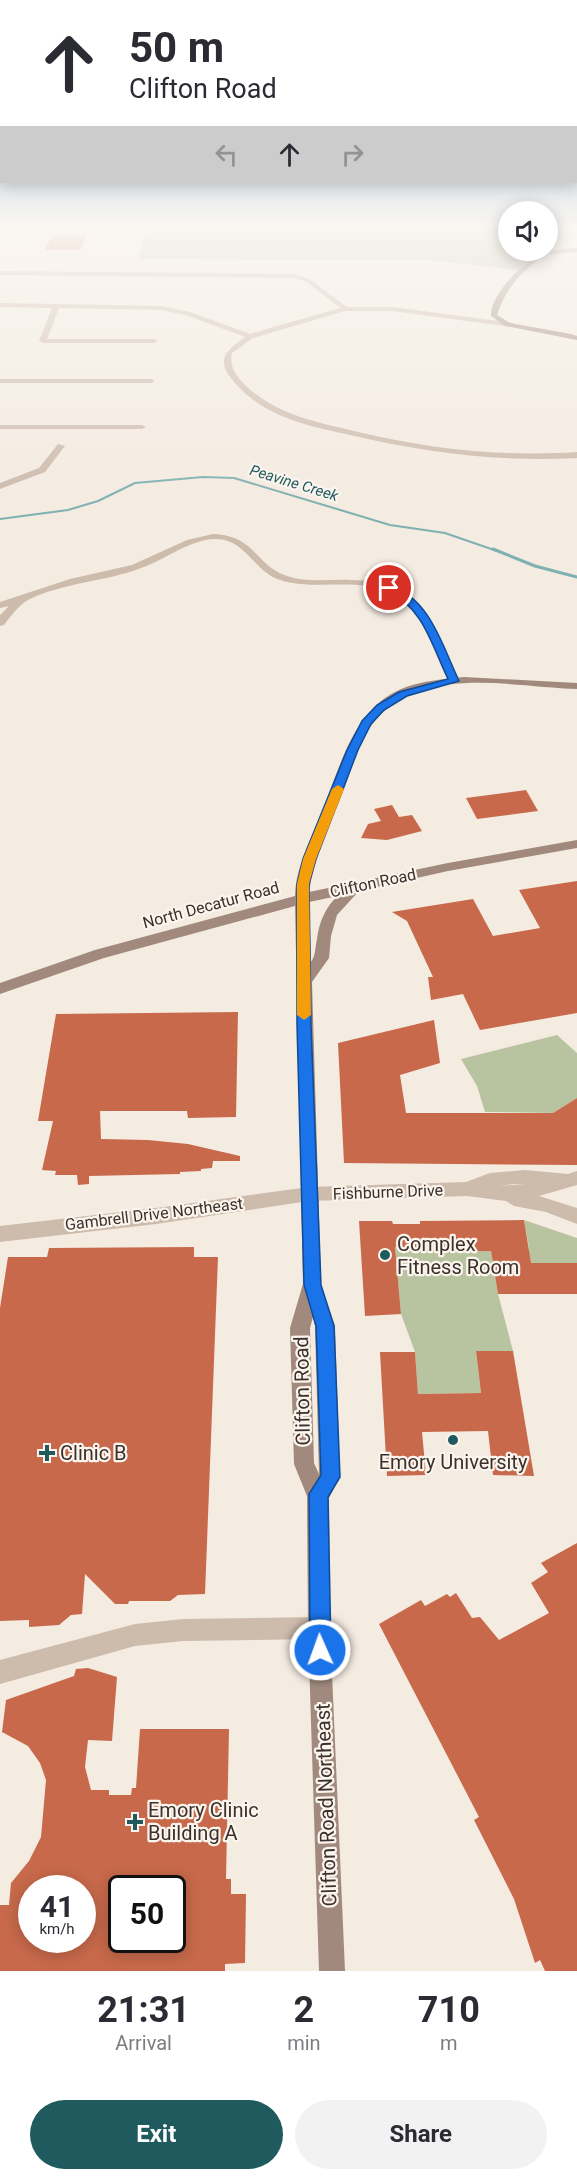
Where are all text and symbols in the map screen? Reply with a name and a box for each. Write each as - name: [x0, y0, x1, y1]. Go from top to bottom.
- text: 50 m: [129, 23, 224, 72]
- icon: ahead: [30, 24, 108, 102]
- text: Clifton Road: [129, 73, 277, 105]
- icon: left: [210, 138, 243, 171]
- icon: ahead: [273, 138, 306, 171]
- icon: right: [336, 138, 369, 171]
- map controls: [498, 201, 558, 261]
- button: sound: [498, 201, 558, 261]
- water label: Peavine Creek: [248, 461, 341, 505]
- pin: [363, 562, 414, 613]
- icon: arrive: [372, 571, 405, 604]
- street label: Clifton Road: [328, 865, 418, 901]
- street label: North Decatur Road: [141, 878, 281, 932]
- street label: Fishburne Drive: [333, 1181, 443, 1203]
- street label: Gambrell Drive Northeast: [64, 1194, 244, 1234]
- place label: Complex Fitness Room: [397, 1232, 519, 1279]
- marker: Complex Fitness Room: [378, 1248, 392, 1262]
- street label: Clifton Road: [289, 1336, 315, 1446]
- marker: Emory University: [446, 1433, 460, 1447]
- place label: Clinic B: [60, 1441, 127, 1465]
- marker: Clinic B: [38, 1444, 56, 1462]
- place label: Emory University: [379, 1450, 528, 1474]
- position arrow: [288, 1618, 352, 1682]
- street label: Clifton Road Northeast: [310, 1703, 342, 1907]
- place label: Emory Clinic Building A: [148, 1798, 259, 1845]
- marker: Emory Clinic Building A: [126, 1813, 144, 1831]
- speed limit sign: 50: [108, 1875, 186, 1953]
- text: 41: [40, 1889, 74, 1924]
- text: km/h: [39, 1920, 75, 1938]
- text: 21:31: [97, 1989, 190, 2031]
- text: 2: [294, 1989, 314, 2031]
- text: 710: [418, 1989, 480, 2031]
- text: Arrival: [115, 2031, 172, 2055]
- text: min: [287, 2031, 321, 2055]
- text: m: [440, 2031, 458, 2055]
- button: Exit: [30, 2100, 283, 2169]
- button: Share: [295, 2100, 547, 2169]

